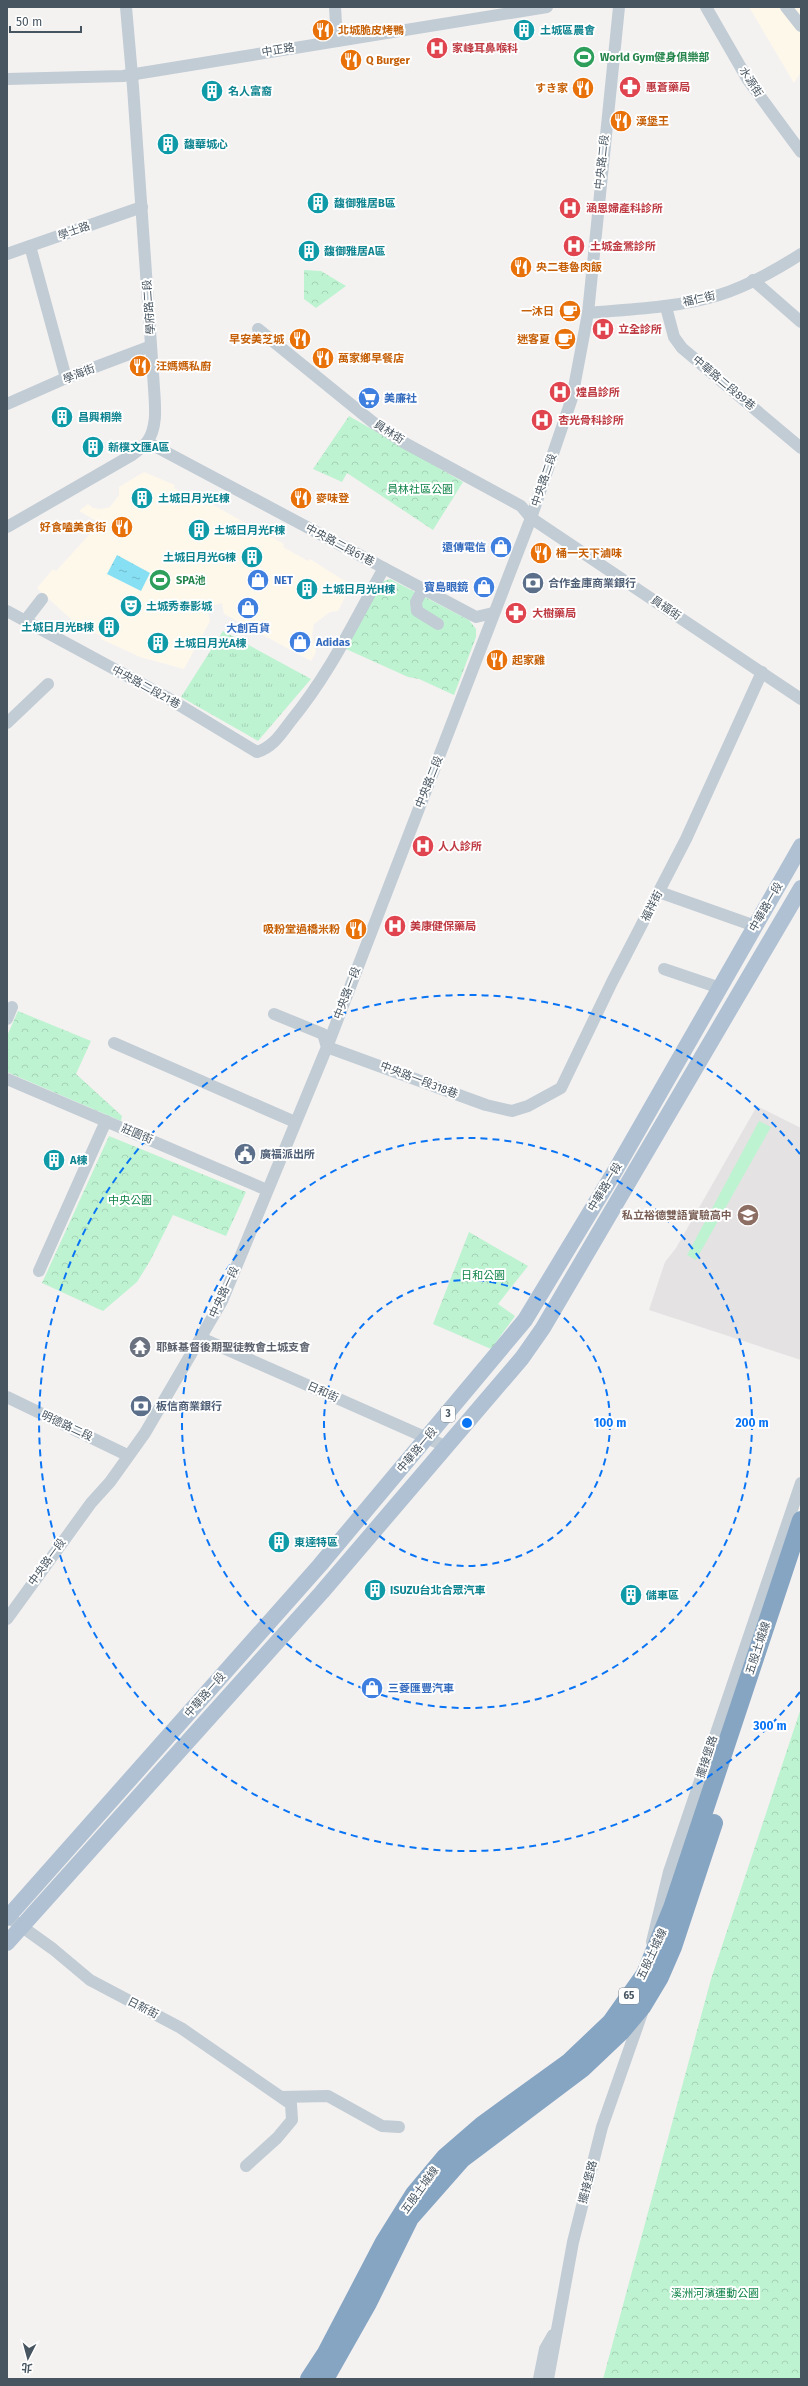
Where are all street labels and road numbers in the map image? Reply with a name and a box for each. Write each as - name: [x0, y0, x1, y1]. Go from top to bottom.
- street label: 中正路: [261, 41, 295, 59]
- street label: 水源街: [737, 65, 765, 99]
- street label: 中央路二段: [593, 134, 611, 190]
- street label: 學士路: [56, 219, 92, 243]
- street label: 學府路二段: [141, 279, 157, 335]
- street label: 福仁街: [681, 289, 717, 309]
- street label: 中華路二段89巷: [690, 353, 758, 413]
- street label: 學海街: [61, 362, 97, 386]
- street label: 員林街: [372, 418, 406, 446]
- street label: 中央路二段: [529, 452, 559, 508]
- street label: 中央路二段61巷: [303, 521, 377, 569]
- street label: 員福街: [649, 593, 683, 623]
- street label: 中央路二段21巷: [110, 663, 182, 711]
- street label: 中央路二段: [413, 754, 445, 810]
- street label: 中華路一段: [747, 880, 785, 934]
- street label: 福祥街: [639, 888, 665, 924]
- street label: 中央路一段: [331, 965, 363, 1021]
- street label: 中央路一段318巷: [378, 1059, 460, 1101]
- street label: 莊園街: [119, 1122, 155, 1146]
- street label: 中華路一段: [585, 1160, 625, 1214]
- street label: 中央路一段: [206, 1264, 242, 1320]
- street label: 日和街: [305, 1379, 341, 1405]
- road number: 3: [441, 1406, 455, 1422]
- street label: 明德路二段: [39, 1408, 95, 1444]
- street label: 中華路一段: [394, 1425, 440, 1475]
- street label: 中央路一段: [26, 1536, 68, 1588]
- street label: 五股土城線: [743, 1620, 773, 1676]
- street label: 中華路一段: [182, 1670, 228, 1720]
- street label: 擺接堡路: [694, 1734, 720, 1780]
- street label: 五股土城線: [634, 1926, 670, 1982]
- road number: 65: [619, 1988, 639, 2004]
- street label: 日新街: [125, 1995, 161, 2021]
- street label: 擺接堡路: [576, 2159, 600, 2205]
- street label: 五股土城線: [399, 2164, 441, 2216]

